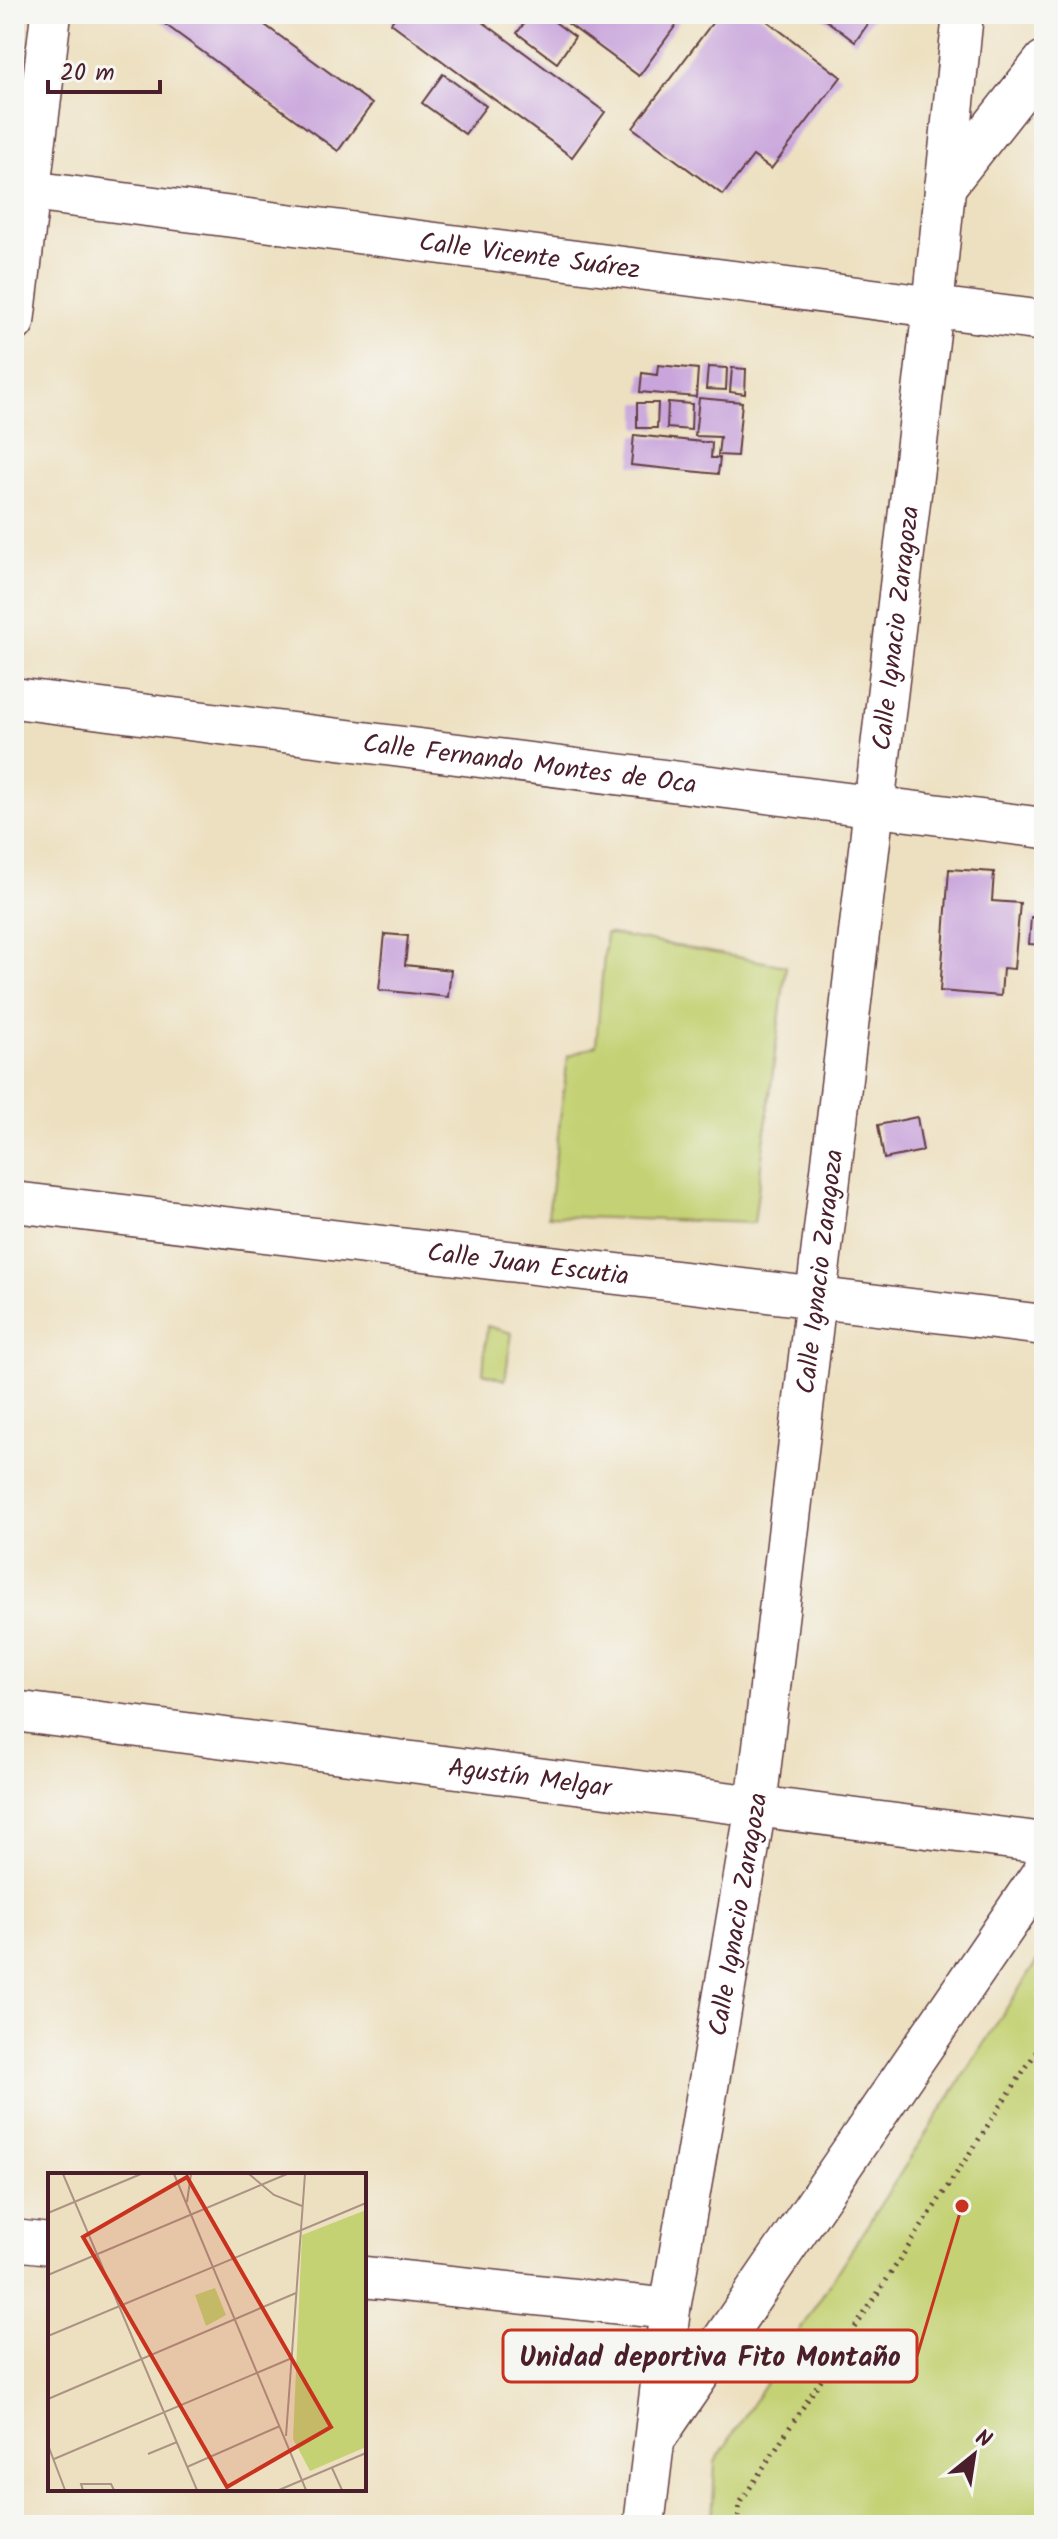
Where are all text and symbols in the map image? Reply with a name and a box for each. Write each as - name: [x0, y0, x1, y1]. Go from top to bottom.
- scale bar: [48, 44, 160, 94]
- text: 20 m: [60, 54, 115, 93]
- street label: Calle Vicente Suárez: [417, 222, 643, 292]
- street label: Calle Ignacio Zaragoza: [862, 504, 932, 753]
- street label: Calle Fernando Montes de Oca: [360, 723, 699, 807]
- street label: Calle Ignacio Zaragoza: [786, 1147, 856, 1396]
- street label: Calle Juan Escutia: [425, 1233, 631, 1298]
- street label: Agustín Melgar: [445, 1748, 615, 1811]
- street label: Calle Ignacio Zaragoza: [698, 1791, 780, 2039]
- inset map: [48, 2173, 366, 2491]
- callout: Unidad deportiva Fito Montaño: [503, 2330, 917, 2382]
- text: Unidad deportiva Fito Montaño: [519, 2336, 901, 2381]
- north arrow: [934, 2415, 1014, 2495]
- text: N: [968, 2421, 998, 2459]

